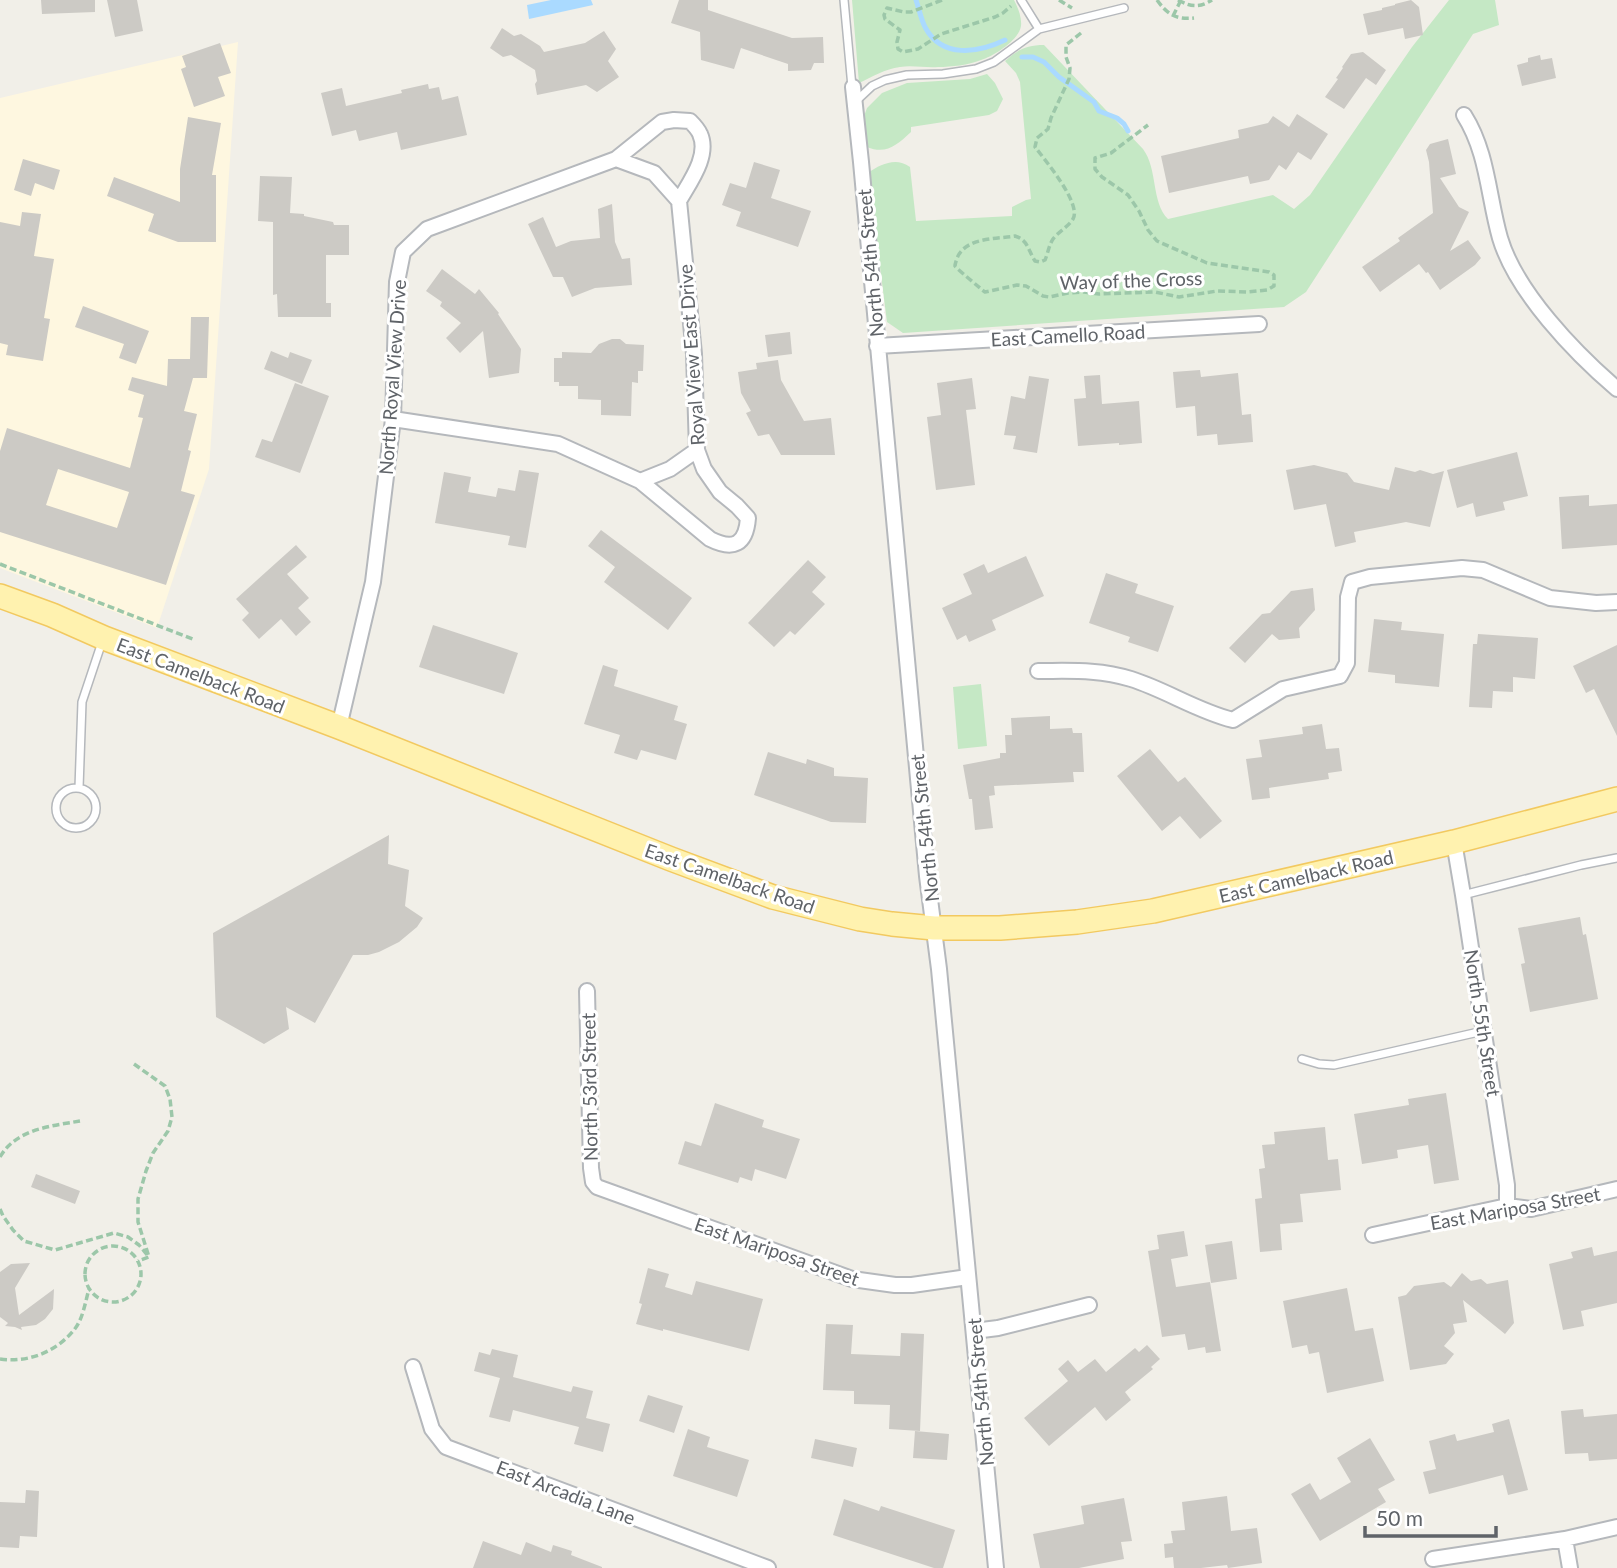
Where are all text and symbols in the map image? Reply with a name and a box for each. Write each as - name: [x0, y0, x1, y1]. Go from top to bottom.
- street label: North 54th Street: [852, 188, 888, 338]
- street label: Royal View East Drive: [673, 264, 709, 446]
- street label: Way of the Cross: [1059, 266, 1203, 294]
- street label: North Royal View Drive: [374, 279, 410, 475]
- street label: East Camello Road: [990, 319, 1146, 351]
- street label: East Camelback Road: [114, 632, 288, 718]
- street label: North 54th Street: [905, 753, 943, 903]
- street label: East Camelback Road: [642, 838, 818, 918]
- street label: East Camelback Road: [1217, 845, 1395, 907]
- street label: North 55th Street: [1460, 948, 1506, 1098]
- street label: North 53rd Street: [576, 1012, 602, 1161]
- street label: East Mariposa Street: [1428, 1182, 1602, 1234]
- street label: East Mariposa Street: [692, 1212, 862, 1290]
- street label: North 54th Street: [962, 1317, 998, 1467]
- street label: East Arcadia Lane: [493, 1455, 639, 1529]
- scale bar: [1365, 1494, 1496, 1538]
- text: 50 m: [1376, 1505, 1423, 1530]

